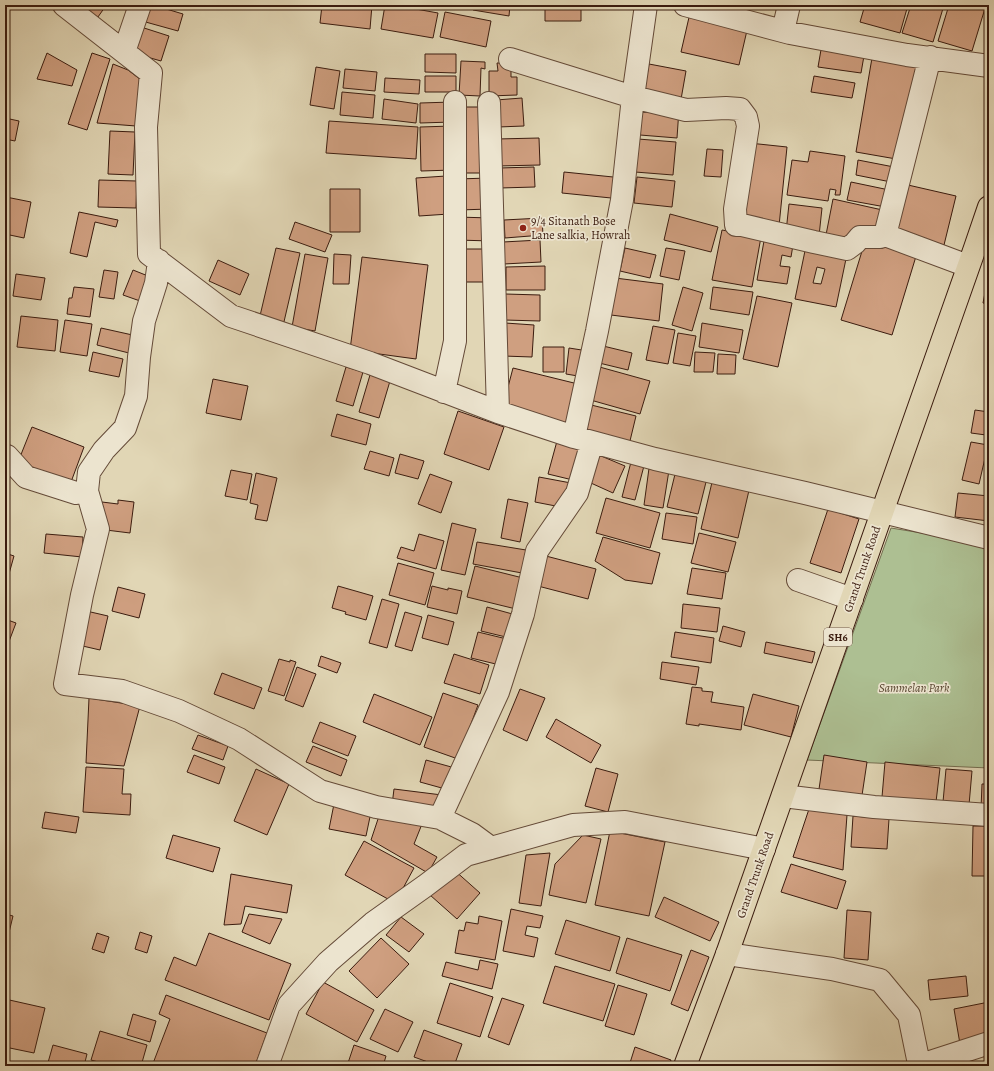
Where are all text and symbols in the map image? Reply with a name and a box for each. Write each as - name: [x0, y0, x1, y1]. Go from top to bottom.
- place label: 9/4 Sitanath Bose Lane salkia, Howrah: [531, 213, 631, 243]
- marker: 9/4 Sitanath Bose Lane salkia, Howrah: [518, 223, 528, 233]
- street label: Grand Trunk Road: [840, 523, 884, 614]
- road number: SH6: [824, 628, 852, 646]
- park label: Sammelan Park: [879, 680, 950, 696]
- street label: Grand Trunk Road: [733, 829, 777, 920]

